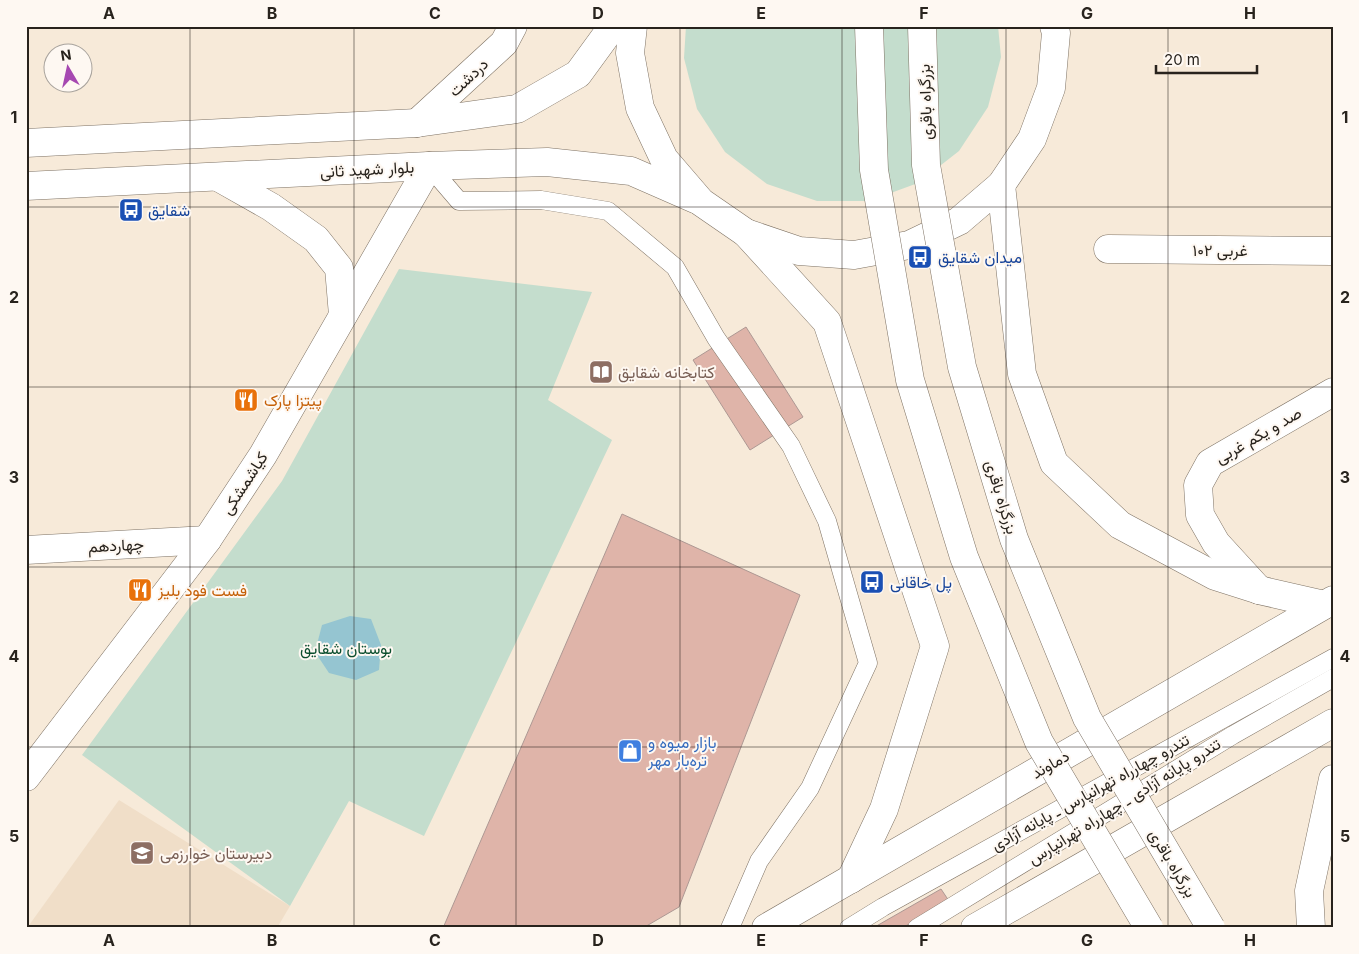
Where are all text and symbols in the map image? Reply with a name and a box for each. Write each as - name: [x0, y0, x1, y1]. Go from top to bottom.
- text: A: [103, 3, 115, 23]
- text: B: [267, 3, 277, 23]
- text: C: [429, 3, 441, 23]
- text: D: [592, 3, 604, 23]
- text: E: [756, 3, 766, 23]
- text: F: [919, 3, 929, 23]
- text: G: [1081, 3, 1093, 23]
- text: H: [1244, 3, 1256, 23]
- north arrow: [42, 42, 92, 92]
- scale bar: [1156, 42, 1258, 74]
- text: N: [59, 45, 72, 64]
- text: 20 m: [1164, 50, 1200, 69]
- street label: دردشت: [444, 54, 493, 101]
- street label: بزرگراه باقری: [914, 64, 937, 140]
- text: 1: [11, 107, 17, 127]
- text: 1: [1342, 107, 1348, 127]
- street label: بلوار شهید ثانی: [319, 157, 415, 182]
- bus stop icon: شقایق: [118, 197, 144, 223]
- place label: شقایق: [148, 200, 190, 221]
- street label: ۱۰۲ غربی: [1193, 240, 1247, 261]
- bus stop icon: میدان شقایق: [907, 244, 933, 270]
- place label: میدان شقایق: [938, 247, 1022, 268]
- text: 2: [9, 287, 19, 307]
- text: 2: [1340, 287, 1350, 307]
- library icon: کتابخانه شقایق: [588, 359, 614, 385]
- place label: کتابخانه شقایق: [618, 362, 715, 383]
- restaurant icon: پیتزا پارک: [233, 387, 259, 413]
- place label: پیتزا پارک: [264, 390, 322, 412]
- street label: صد و یکم غربی: [1211, 402, 1305, 469]
- street label: کیاشمشکی: [216, 448, 273, 519]
- street label: بزرگراه باقری: [980, 458, 1023, 537]
- text: 3: [9, 467, 19, 487]
- text: 3: [1340, 467, 1350, 487]
- street label: چهاردهم: [88, 534, 145, 558]
- bus stop icon: پل خاقانی: [859, 569, 885, 595]
- place label: پل خاقانی: [890, 572, 952, 594]
- restaurant icon: فست فود بلیز: [127, 577, 153, 603]
- place label: فست فود بلیز: [157, 580, 247, 601]
- park label: بوستان شقایق: [300, 638, 392, 659]
- text: 4: [9, 646, 20, 666]
- text: 4: [1340, 646, 1351, 666]
- street label: تندرو چهارراه تهرانپارس ـ پایانه آزادی: [987, 729, 1194, 857]
- place label: بازار میوه و تره‌بار مهر: [647, 732, 716, 771]
- street label: تندرو پایانه آزادی ـ چهارراه تهرانپارس: [1024, 733, 1225, 870]
- shop icon: بازار میوه و تره‌بار مهر: [617, 738, 643, 764]
- street label: دماوند: [1027, 745, 1073, 784]
- street label: بزرگراه باقری: [1144, 825, 1201, 901]
- text: 5: [9, 826, 19, 846]
- text: 5: [1340, 826, 1350, 846]
- school or university icon: دبیرستان خوارزمی: [129, 840, 155, 866]
- place label: دبیرستان خوارزمی: [160, 843, 272, 864]
- text: A: [103, 930, 115, 950]
- text: B: [267, 930, 277, 950]
- text: C: [429, 930, 441, 950]
- text: D: [592, 930, 604, 950]
- text: E: [756, 930, 766, 950]
- text: F: [919, 930, 929, 950]
- text: G: [1081, 930, 1093, 950]
- text: H: [1244, 930, 1256, 950]

